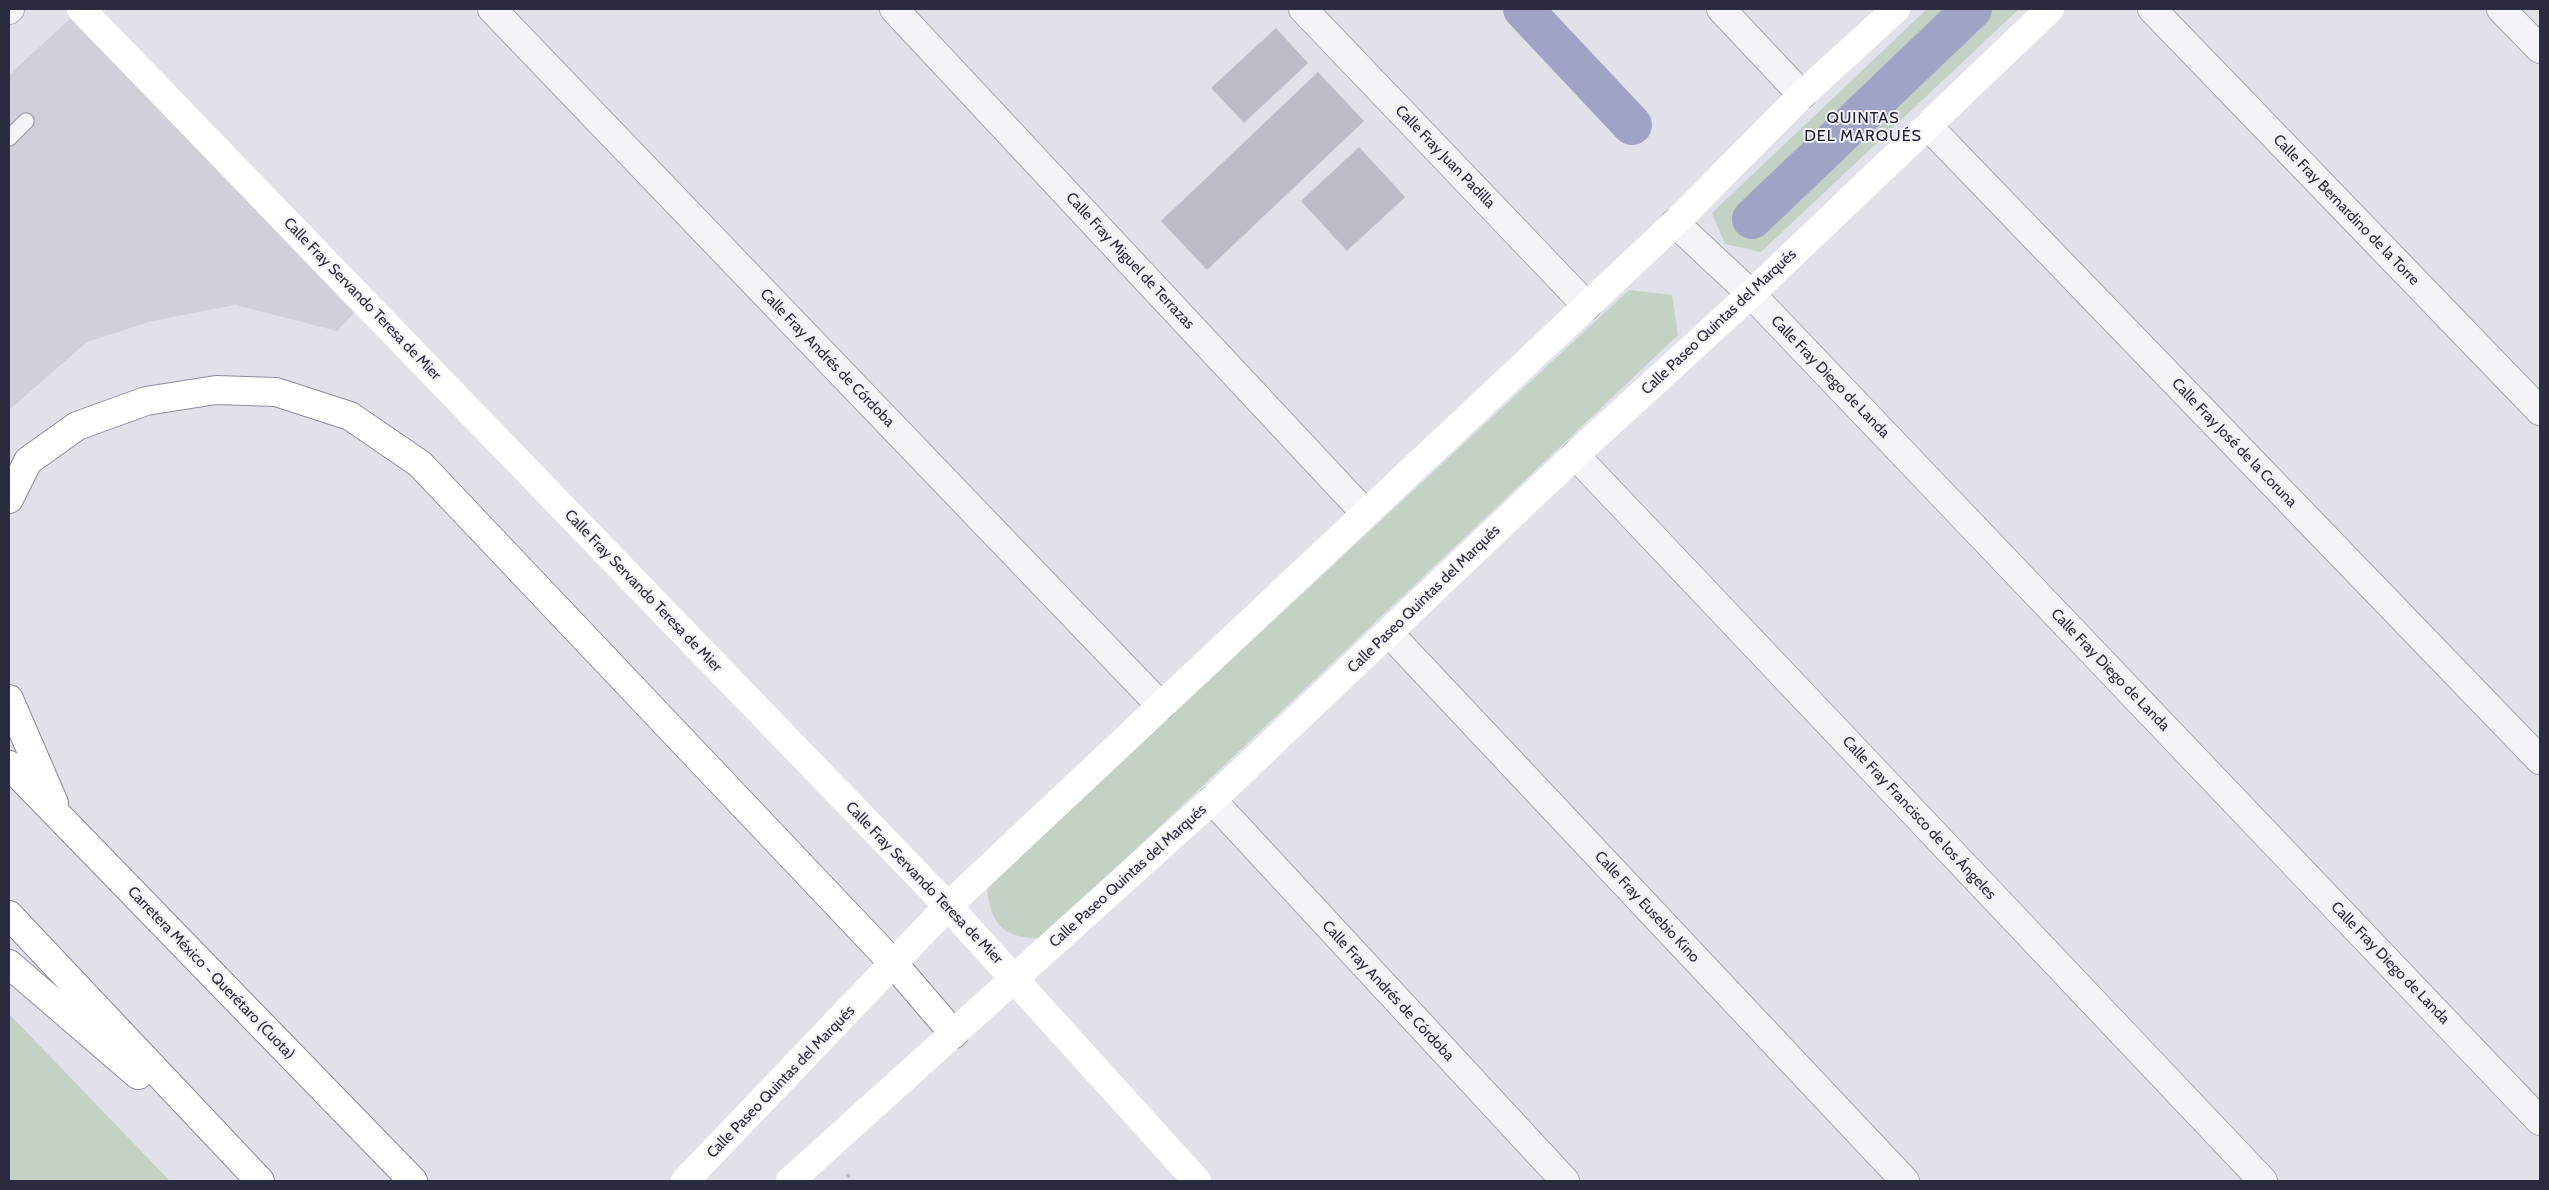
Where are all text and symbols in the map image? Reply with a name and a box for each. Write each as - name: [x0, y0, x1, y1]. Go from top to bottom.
- street label: Calle Fray Juan Padilla: [1391, 102, 1499, 212]
- district label: QUINTAS DEL MARQUÉS: [1803, 108, 1923, 146]
- street label: Calle Fray Bernardino de la Torre: [2269, 131, 2423, 289]
- street label: Calle Fray Miguel de Terrazas: [1062, 189, 1198, 333]
- street label: Calle Fray Servando Teresa de Mier: [280, 214, 444, 384]
- street label: Calle Paseo Quintas del Marqués: [1638, 245, 1800, 399]
- street label: Calle Fray Andrés de Córdoba: [756, 285, 898, 431]
- street label: Calle Fray Diego de Landa: [1767, 312, 1893, 442]
- street label: Calle Fray José de la Coruna: [2168, 375, 2300, 511]
- street label: Calle Fray Servando Teresa de Mier: [561, 506, 725, 676]
- street label: Calle Paseo Quintas del Marqués: [1344, 521, 1504, 677]
- street label: Calle Fray Diego de Landa: [2047, 605, 2173, 735]
- street label: Calle Fray Francisco de los Ángeles: [1838, 733, 2000, 903]
- street label: Calle Fray Servando Teresa de Mier: [842, 798, 1006, 968]
- street label: Calle Paseo Quintas del Marqués: [1046, 801, 1210, 951]
- street label: Calle Fray Eusebio Kino: [1591, 848, 1703, 966]
- street label: Carretera México - Querétaro (Cuota): [124, 883, 298, 1063]
- street label: Calle Fray Diego de Landa: [2327, 898, 2453, 1028]
- street label: Calle Fray Andrés de Córdoba: [1318, 917, 1458, 1065]
- street label: Calle Paseo Quintas del Marqués: [703, 1002, 859, 1162]

